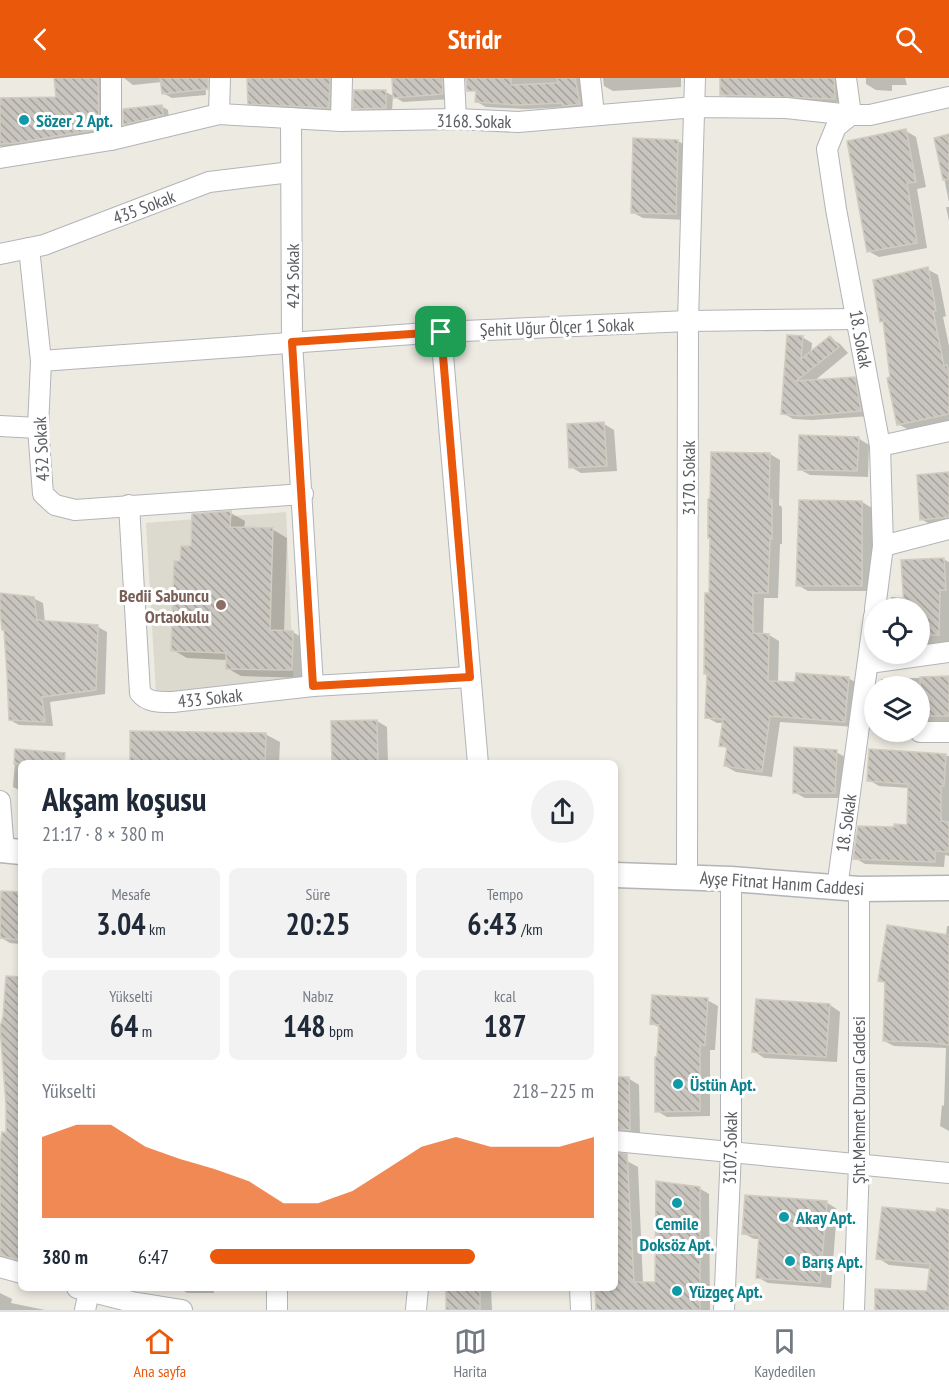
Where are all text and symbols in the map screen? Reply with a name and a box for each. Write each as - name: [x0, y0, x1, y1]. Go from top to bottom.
- text: Stridr: [448, 22, 501, 56]
- icon: back: [24, 23, 57, 56]
- icon: search: [892, 23, 925, 56]
- place label: Sözer 2 Apt.: [36, 109, 113, 132]
- street label: 3168. Sokak: [436, 109, 512, 133]
- marker: Sözer 2 Apt.: [17, 113, 31, 127]
- street label: 435 Sokak: [110, 185, 178, 229]
- street label: 424 Sokak: [281, 244, 304, 308]
- pin: [415, 306, 466, 357]
- street label: 18. Sokak: [845, 308, 877, 370]
- street label: Şehit Uğur Ölçer 1 Sokak: [479, 313, 635, 341]
- icon: arrive: [424, 315, 457, 348]
- street label: 432 Sokak: [28, 416, 54, 482]
- street label: 3170. Sokak: [677, 441, 700, 515]
- place label: Bedii Sabuncu Ortaokulu: [119, 584, 209, 628]
- marker: Bedii Sabuncu Ortaokulu: [214, 598, 228, 612]
- map controls: [864, 598, 930, 742]
- button: locate: [864, 598, 930, 664]
- button: layers: [864, 676, 930, 742]
- street label: 433 Sokak: [177, 683, 243, 713]
- text: Akşam koşusu: [42, 777, 206, 820]
- button: share: [531, 780, 594, 843]
- street label: 18. Sokak: [831, 792, 861, 854]
- text: 21:17 · 8 × 380 m: [42, 821, 164, 847]
- street label: Ayşe Fitnat Hanım Caddesi: [699, 866, 865, 900]
- text: Mesafe: [111, 884, 151, 904]
- text: Süre: [306, 884, 330, 904]
- text: Tempo: [487, 884, 523, 904]
- text: 3.04: [96, 904, 146, 943]
- text: 20:25: [286, 904, 350, 943]
- text: 6:43: [467, 904, 518, 943]
- text: km: [146, 919, 166, 939]
- text: /km: [518, 919, 543, 939]
- text: Yükselti: [109, 986, 153, 1006]
- text: Nabız: [302, 986, 334, 1006]
- text: kcal: [494, 986, 516, 1006]
- text: 64: [110, 1006, 138, 1045]
- text: 148: [283, 1006, 326, 1045]
- text: 187: [483, 1006, 527, 1045]
- street label: Şht.Mehmet Duran Caddesi: [847, 1016, 870, 1184]
- text: m: [138, 1021, 152, 1041]
- text: bpm: [326, 1021, 353, 1041]
- place label: Üstün Apt.: [690, 1073, 756, 1096]
- marker: Üstün Apt.: [671, 1077, 685, 1091]
- text: Yükselti: [42, 1078, 96, 1104]
- text: 218–225 m: [512, 1078, 594, 1104]
- street label: 3107. Sokak: [718, 1111, 742, 1185]
- marker: Cemile Doksöz Apt.: [670, 1196, 684, 1210]
- place label: Akay Apt.: [795, 1206, 856, 1229]
- marker: Akay Apt.: [777, 1210, 791, 1224]
- place label: Cemile Doksöz Apt.: [640, 1212, 715, 1256]
- text: 380 m: [42, 1244, 88, 1270]
- text: 6:47: [138, 1244, 169, 1270]
- place label: Barış Apt.: [802, 1250, 863, 1273]
- marker: Barış Apt.: [783, 1254, 797, 1268]
- place label: Yüzgeç Apt.: [688, 1280, 763, 1303]
- marker: Yüzgeç Apt.: [670, 1284, 684, 1298]
- tab: Ana sayfa: [134, 1325, 186, 1381]
- tab: Harita: [453, 1325, 487, 1381]
- tab: Kaydedilen: [754, 1325, 815, 1381]

